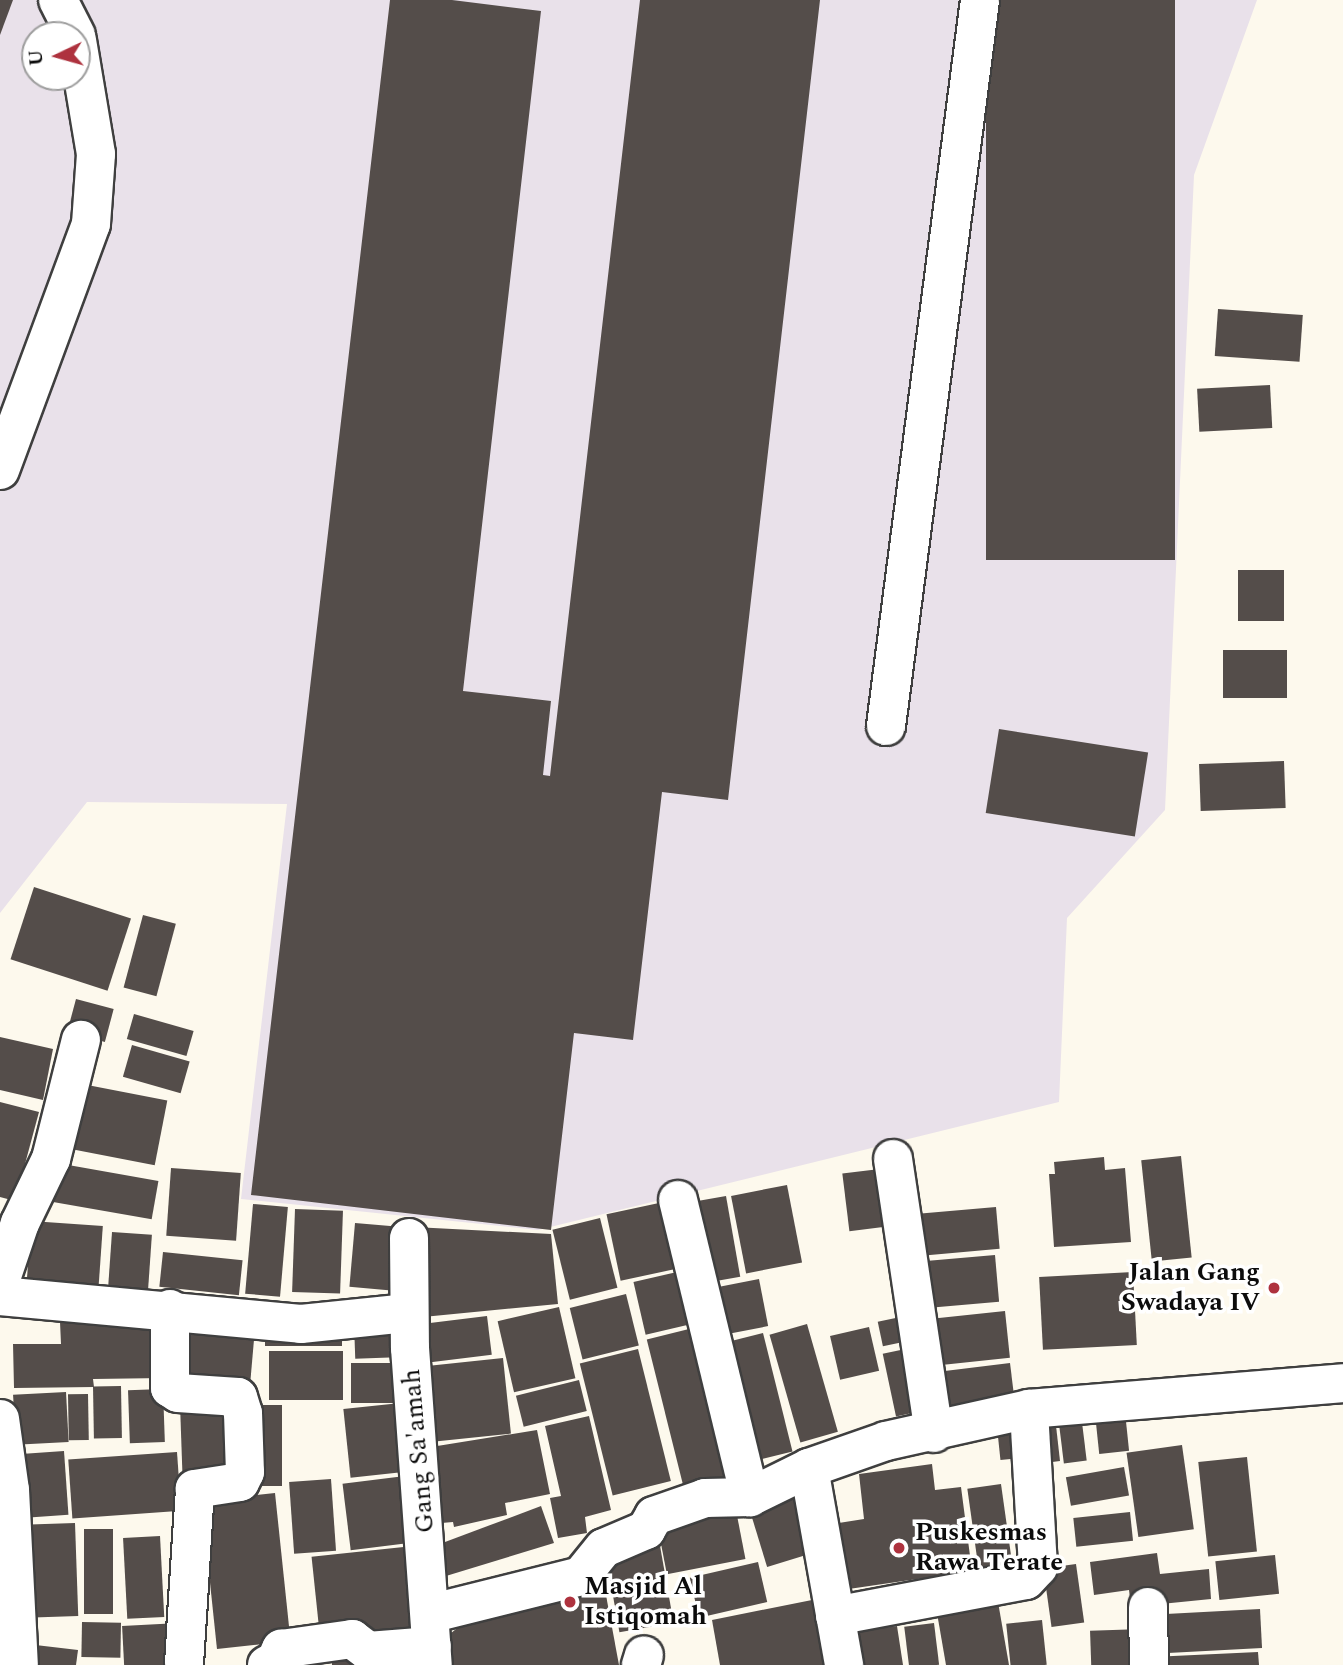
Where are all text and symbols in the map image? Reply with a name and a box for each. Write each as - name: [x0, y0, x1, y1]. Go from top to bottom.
- north arrow: [21, 21, 91, 91]
- text: U: [21, 48, 52, 67]
- place label: Jalan Gang Swadaya IV: [1121, 1257, 1260, 1318]
- marker: Jalan Gang Swadaya IV: [1266, 1280, 1282, 1296]
- street label: Gang Sa'amah: [396, 1368, 442, 1534]
- place label: Puskesmas Rawa Terate: [915, 1517, 1063, 1578]
- marker: Puskesmas Rawa Terate: [889, 1538, 909, 1558]
- place label: Masjid Al Istiqomah: [584, 1571, 707, 1632]
- marker: Masjid Al Istiqomah: [562, 1594, 578, 1610]

